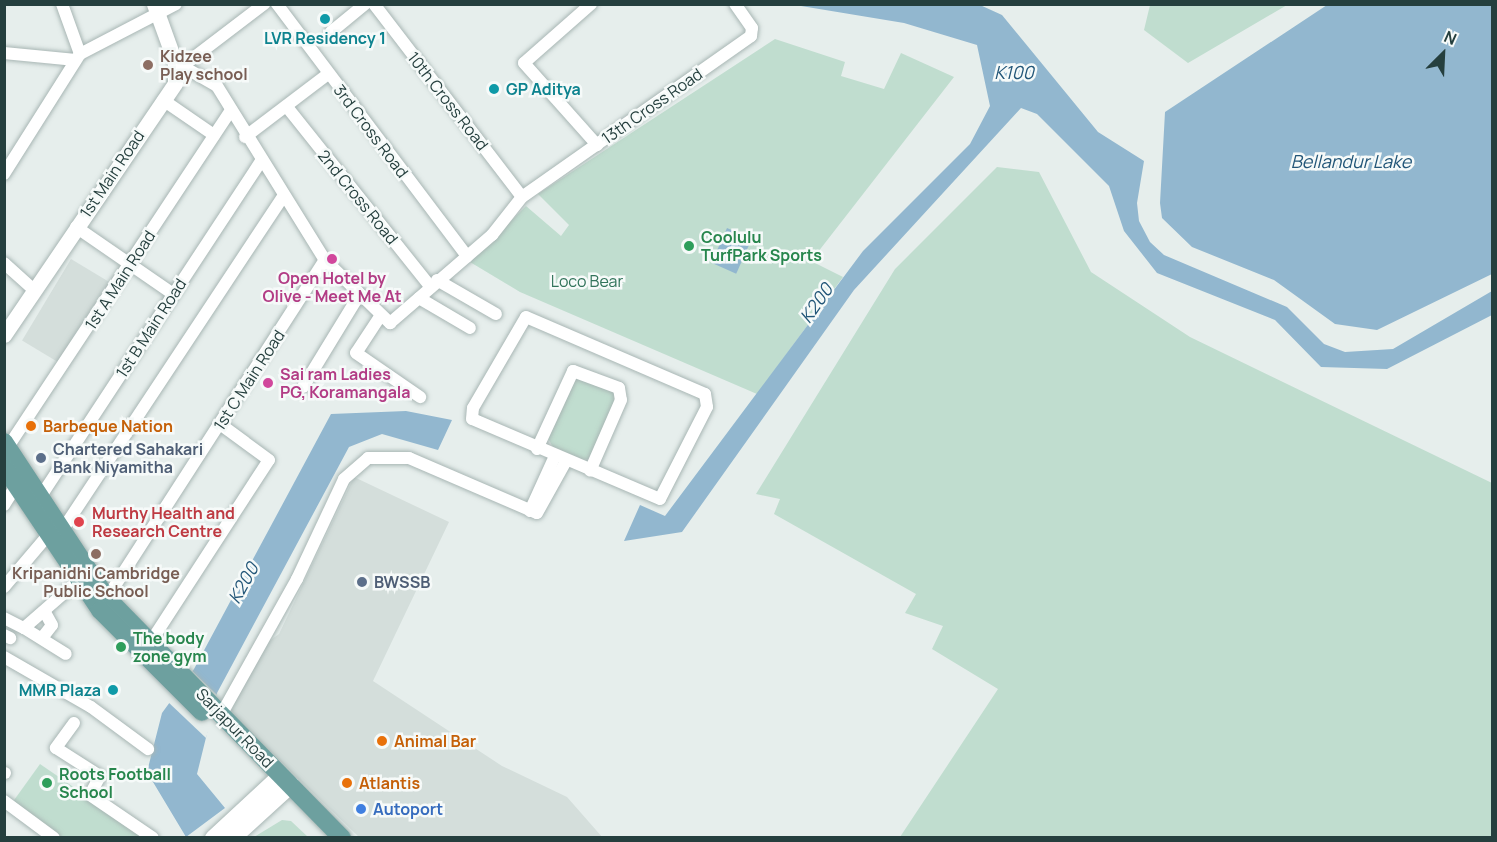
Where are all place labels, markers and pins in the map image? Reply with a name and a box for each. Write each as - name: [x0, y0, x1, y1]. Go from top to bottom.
- marker: LVR Residency 1: [318, 12, 332, 26]
- place label: LVR Residency 1: [264, 28, 386, 48]
- place label: Kidzee Play school: [160, 46, 248, 84]
- marker: Kidzee Play school: [141, 58, 155, 72]
- place label: GP Aditya: [506, 79, 581, 99]
- marker: GP Aditya: [487, 82, 501, 96]
- place label: Coolulu TurfPark Sports: [701, 227, 822, 265]
- marker: Coolulu TurfPark Sports: [682, 239, 696, 253]
- marker: Open Hotel by Olive - Meet Me At: [325, 252, 339, 266]
- place label: Open Hotel by Olive - Meet Me At: [262, 268, 402, 306]
- place label: Sai ram Ladies PG, Koramangala: [280, 364, 411, 402]
- marker: Sai ram Ladies PG, Koramangala: [261, 376, 275, 390]
- place label: Barbeque Nation: [43, 416, 173, 436]
- marker: Barbeque Nation: [24, 419, 38, 433]
- place label: Chartered Sahakari Bank Niyamitha: [53, 439, 203, 477]
- marker: Chartered Sahakari Bank Niyamitha: [34, 451, 48, 465]
- place label: Murthy Health and Research Centre: [92, 503, 235, 541]
- marker: Murthy Health and Research Centre: [70, 513, 88, 531]
- marker: Kripanidhi Cambridge Public School: [89, 547, 103, 561]
- place label: Kripanidhi Cambridge Public School: [12, 563, 180, 601]
- place label: BWSSB: [374, 572, 430, 592]
- marker: BWSSB: [355, 575, 369, 589]
- place label: The body zone gym: [133, 628, 207, 666]
- marker: The body zone gym: [114, 640, 128, 654]
- place label: MMR Plaza: [19, 680, 101, 700]
- marker: MMR Plaza: [106, 683, 120, 697]
- place label: Animal Bar: [394, 731, 476, 751]
- marker: Animal Bar: [375, 734, 389, 748]
- place label: Roots Football School: [59, 764, 171, 802]
- place label: Atlantis: [359, 773, 420, 793]
- marker: Roots Football School: [40, 776, 54, 790]
- marker: Atlantis: [340, 776, 354, 790]
- place label: Autoport: [373, 799, 443, 819]
- marker: Autoport: [354, 802, 368, 816]

